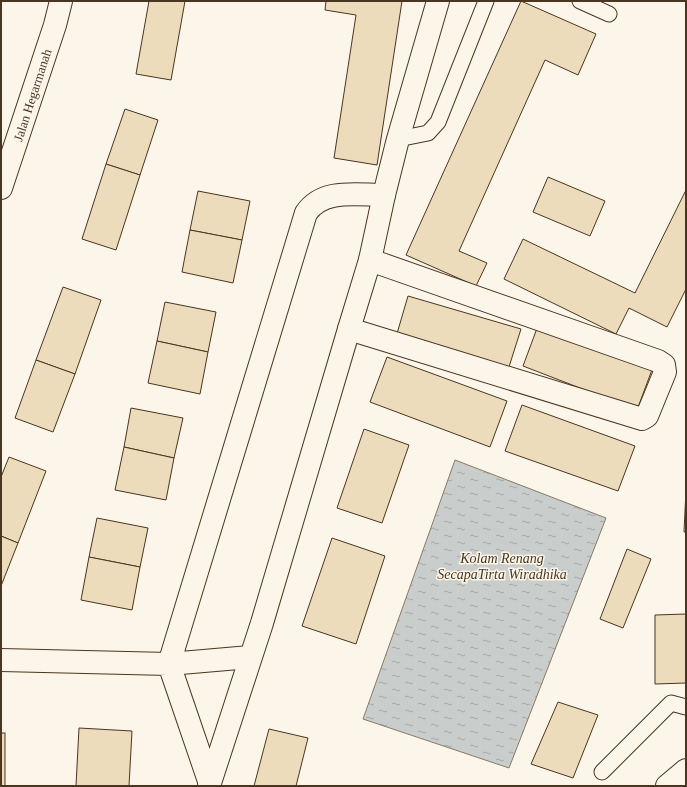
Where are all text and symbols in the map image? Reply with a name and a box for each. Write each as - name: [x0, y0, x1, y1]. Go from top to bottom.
- street label: Jalan Hegarmanah: [10, 47, 55, 143]
- water label: Kolam Renang SecapaTirta Wiradhika: [437, 551, 567, 582]

